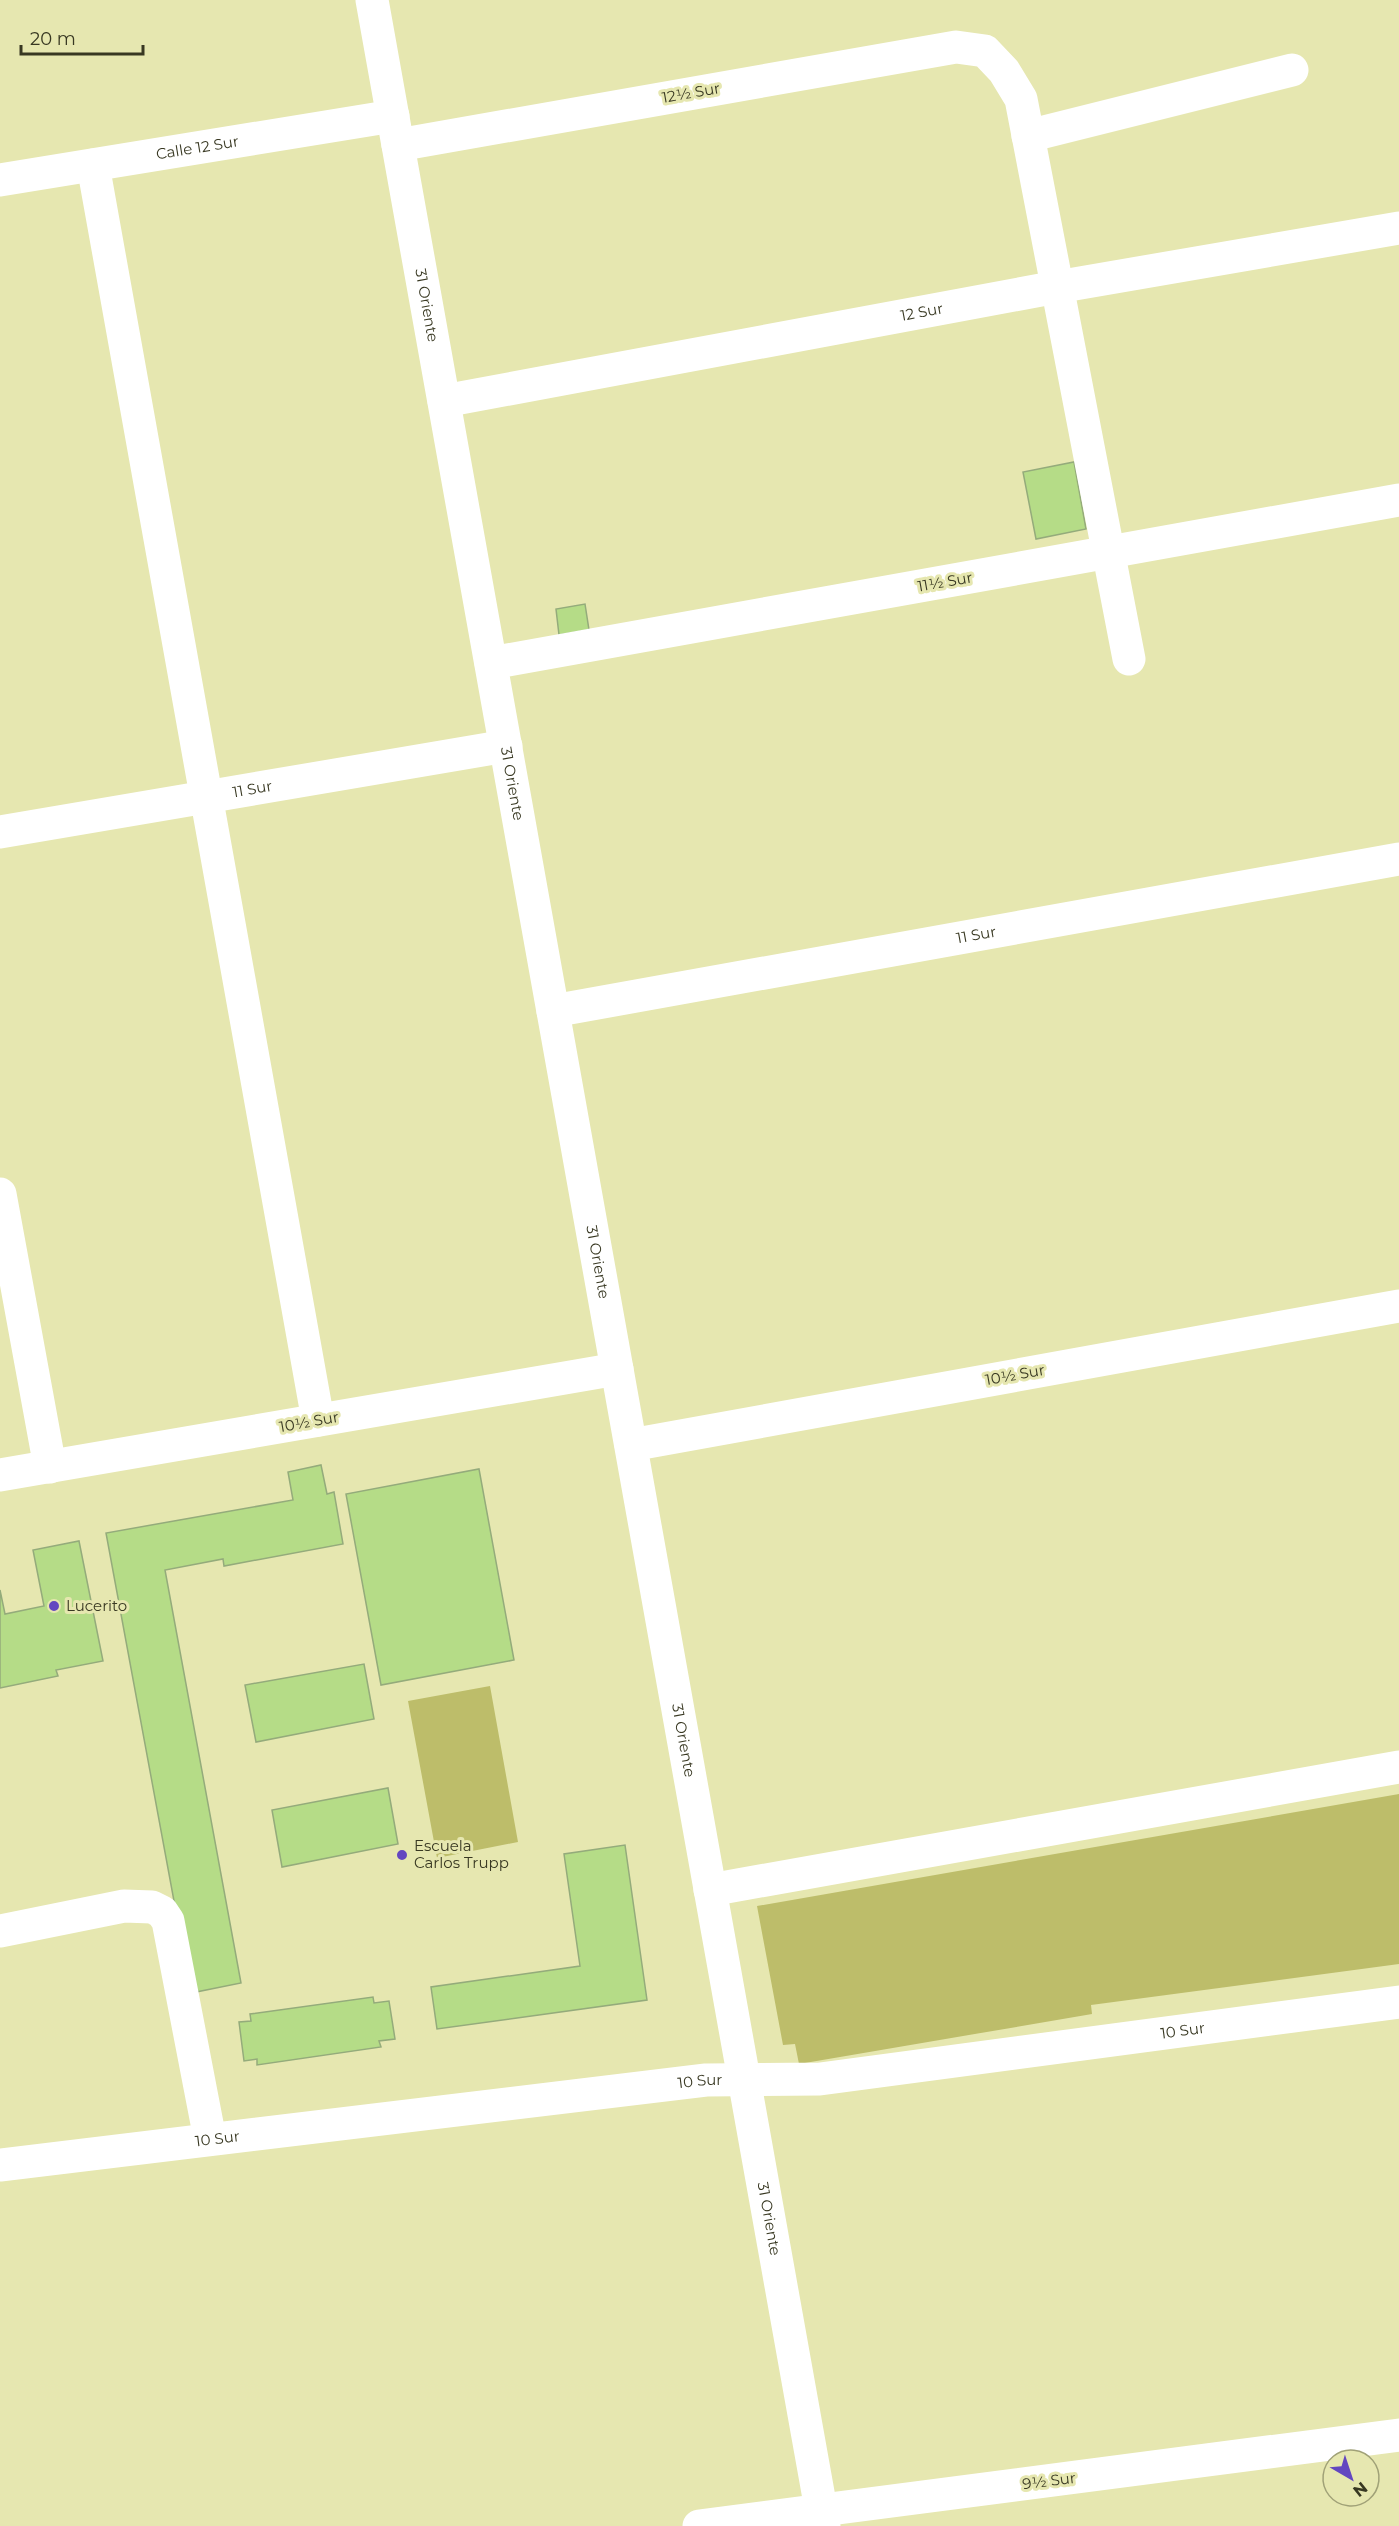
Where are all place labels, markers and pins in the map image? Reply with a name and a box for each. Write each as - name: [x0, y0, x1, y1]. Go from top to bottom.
- place label: Lucerito: [66, 1596, 127, 1615]
- marker: Lucerito: [47, 1599, 61, 1613]
- place label: Escuela Carlos Trupp: [414, 1836, 509, 1872]
- marker: Escuela Carlos Trupp: [395, 1848, 409, 1862]

